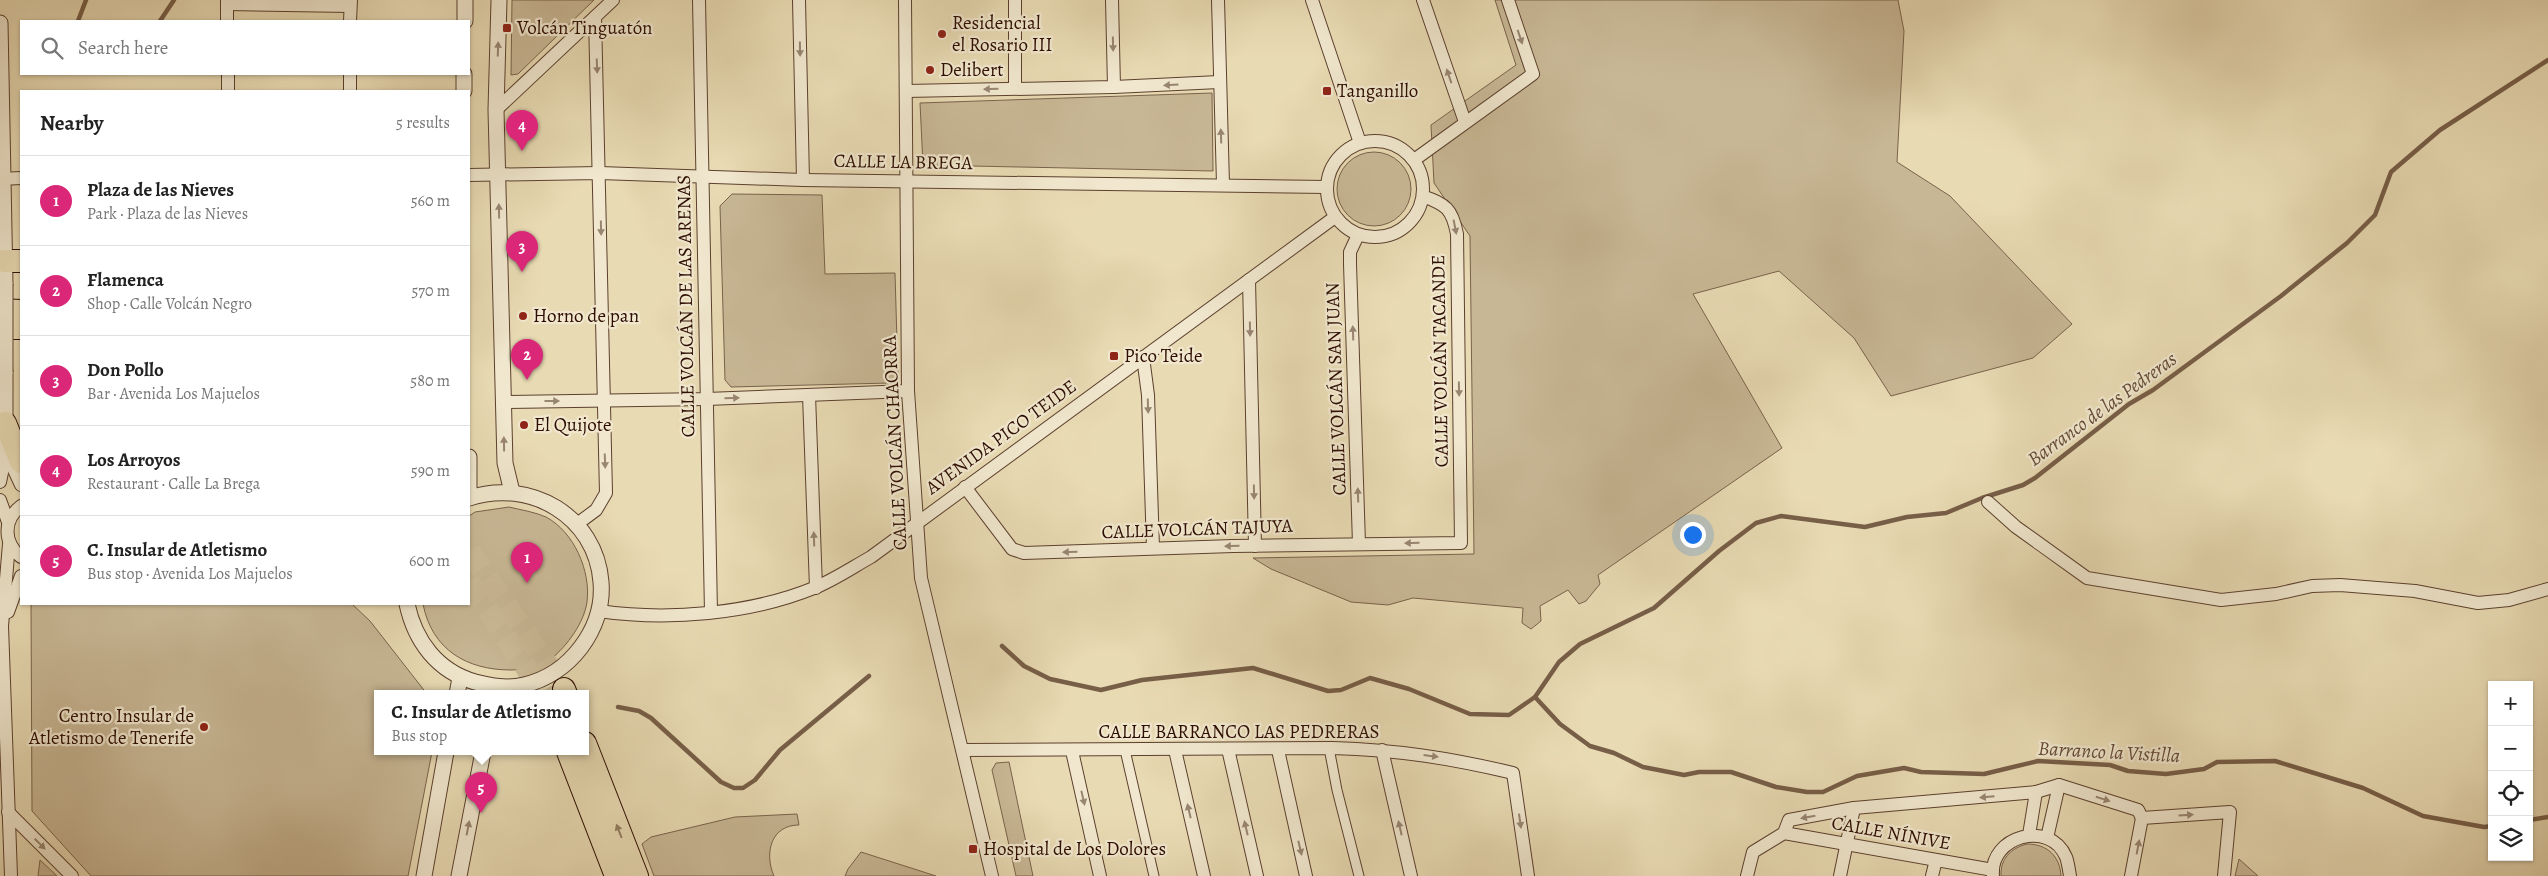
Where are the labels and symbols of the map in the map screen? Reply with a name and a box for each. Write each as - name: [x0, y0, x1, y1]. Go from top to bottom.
- place label: Residencial el Rosario III: [952, 10, 1052, 58]
- place label: Volcán Tinguatón: [516, 15, 653, 41]
- marker: Volcán Tinguatón: [501, 22, 513, 34]
- marker: Residencial el Rosario III: [936, 28, 948, 40]
- one-way arrow: [1517, 29, 1525, 44]
- one-way arrow: [1109, 36, 1117, 52]
- one-way arrow: [494, 41, 502, 57]
- one-way arrow: [797, 41, 805, 57]
- place label: Delibert: [940, 57, 1004, 83]
- one-way arrow: [593, 58, 601, 74]
- marker: Delibert: [924, 64, 936, 76]
- one-way arrow: [1445, 68, 1453, 83]
- place label: Tanganillo: [1337, 78, 1418, 104]
- one-way arrow: [1162, 81, 1178, 89]
- one-way arrow: [982, 85, 998, 93]
- marker: Tanganillo: [1321, 85, 1333, 97]
- pin: 4: [506, 110, 538, 151]
- one-way arrow: [1217, 128, 1225, 144]
- street label: CALLE LA BREGA: [833, 148, 974, 176]
- street label: CALLE VOLCÁN DE LAS ARENAS: [671, 174, 701, 438]
- one-way arrow: [495, 203, 503, 219]
- one-way arrow: [597, 220, 605, 236]
- one-way arrow: [1451, 220, 1459, 235]
- pin: 3: [506, 231, 538, 272]
- street label: CALLE VOLCÁN TACANDE: [1425, 254, 1455, 468]
- street label: CALLE VOLCÁN SAN JUAN: [1319, 282, 1353, 496]
- place label: Horno de pan: [533, 303, 639, 329]
- marker: Horno de pan: [517, 310, 529, 322]
- one-way arrow: [1246, 321, 1254, 337]
- one-way arrow: [1348, 325, 1356, 341]
- street label: CALLE VOLCÁN CHAORRA: [876, 334, 914, 551]
- pin: 2: [511, 339, 543, 380]
- place label: Pico Teide: [1124, 343, 1202, 369]
- water label: Barranco de las Pedreras: [2022, 346, 2182, 472]
- marker: Pico Teide: [1108, 350, 1120, 362]
- street label: AVENIDA PICO TEIDE: [919, 373, 1082, 501]
- one-way arrow: [1455, 382, 1463, 398]
- one-way arrow: [724, 393, 740, 401]
- one-way arrow: [544, 397, 560, 405]
- one-way arrow: [1145, 398, 1153, 414]
- place label: El Quijote: [534, 412, 612, 438]
- marker: El Quijote: [518, 419, 530, 431]
- one-way arrow: [500, 435, 508, 451]
- one-way arrow: [601, 453, 609, 469]
- one-way arrow: [1250, 484, 1258, 500]
- one-way arrow: [1353, 487, 1361, 503]
- street label: CALLE VOLCÁN TAJUYA: [1101, 513, 1294, 545]
- your location: [1680, 522, 1706, 548]
- one-way arrow: [809, 531, 817, 547]
- one-way arrow: [1404, 539, 1420, 547]
- pin: 1: [511, 542, 543, 583]
- one-way arrow: [1224, 542, 1240, 550]
- one-way arrow: [1062, 548, 1078, 556]
- place label: Centro Insular de Atletismo de Tenerife: [28, 703, 194, 751]
- street label: CALLE BARRANCO LAS PEDRERAS: [1098, 719, 1380, 745]
- marker: Centro Insular de Atletismo de Tenerife: [198, 721, 210, 733]
- water label: Barranco la Vistilla: [2037, 735, 2181, 769]
- one-way arrow: [1423, 752, 1439, 760]
- pin: 5: [465, 772, 497, 813]
- one-way arrow: [1079, 791, 1087, 806]
- one-way arrow: [1979, 793, 1995, 801]
- one-way arrow: [2096, 795, 2111, 803]
- one-way arrow: [1185, 804, 1193, 819]
- street label: CALLE NÍNIVE: [1829, 810, 1953, 856]
- one-way arrow: [2178, 811, 2194, 819]
- one-way arrow: [1800, 813, 1816, 821]
- one-way arrow: [1516, 814, 1524, 830]
- one-way arrow: [464, 821, 472, 836]
- one-way arrow: [1242, 821, 1250, 836]
- one-way arrow: [1396, 821, 1404, 836]
- one-way arrow: [615, 823, 622, 838]
- place label: Hospital de Los Dolores: [983, 836, 1166, 862]
- one-way arrow: [34, 838, 46, 850]
- one-way arrow: [2134, 839, 2142, 855]
- one-way arrow: [1296, 841, 1304, 856]
- marker: Hospital de Los Dolores: [967, 843, 979, 855]

